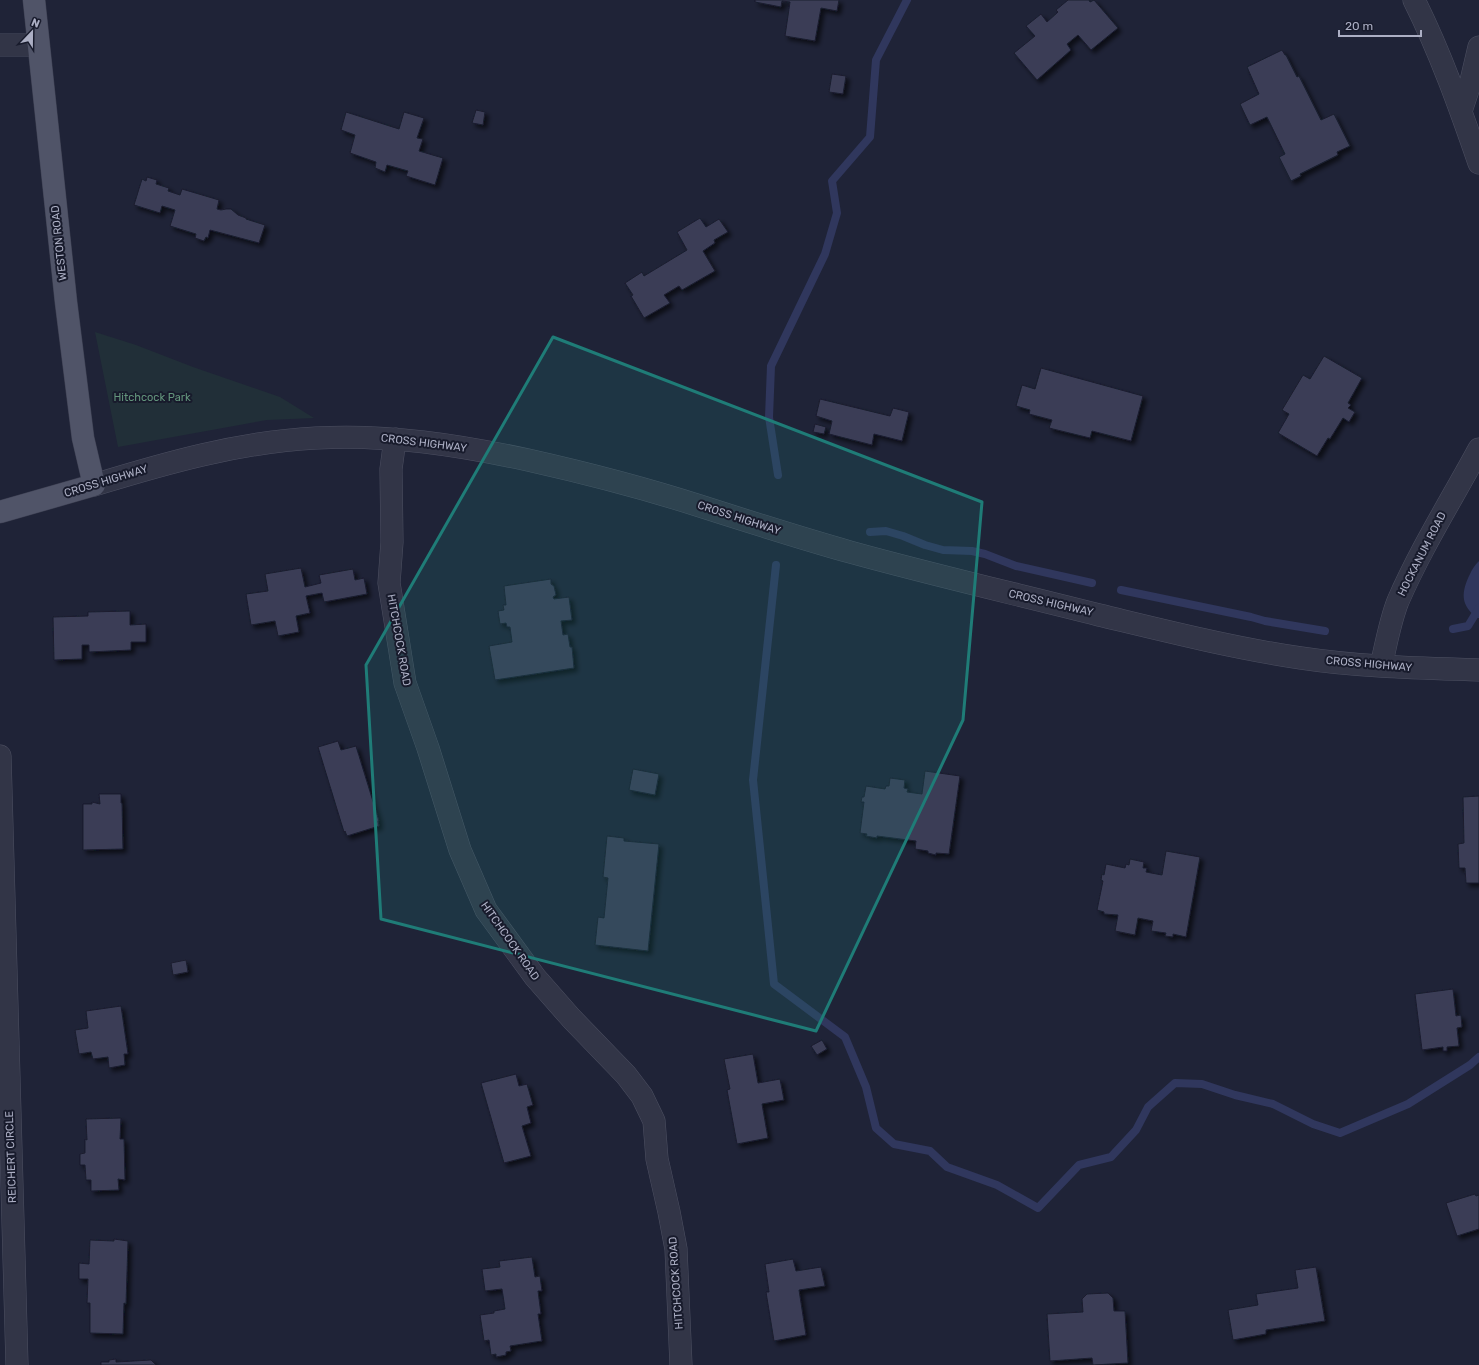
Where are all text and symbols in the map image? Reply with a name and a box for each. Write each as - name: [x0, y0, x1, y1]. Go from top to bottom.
- north arrow: [12, 12, 52, 52]
- scale bar: [1339, 12, 1421, 38]
- text: N: [29, 16, 42, 31]
- text: 20 m: [1345, 19, 1373, 33]
- street label: WESTON ROAD: [49, 205, 69, 281]
- park label: Hitchcock Park: [113, 391, 191, 404]
- street label: CROSS HIGHWAY: [380, 431, 468, 455]
- street label: CROSS HIGHWAY: [63, 462, 149, 500]
- street label: CROSS HIGHWAY: [696, 498, 782, 538]
- street label: HOCKANUM ROAD: [1395, 510, 1449, 598]
- street label: CROSS HIGHWAY: [1007, 587, 1095, 619]
- street label: HITCHCOCK ROAD: [385, 593, 413, 687]
- street label: CROSS HIGHWAY: [1325, 654, 1413, 674]
- street label: HITCHCOCK ROAD: [478, 899, 542, 983]
- street label: REICHERT CIRCLE: [3, 1110, 19, 1203]
- street label: HITCHCOCK ROAD: [666, 1236, 686, 1330]

